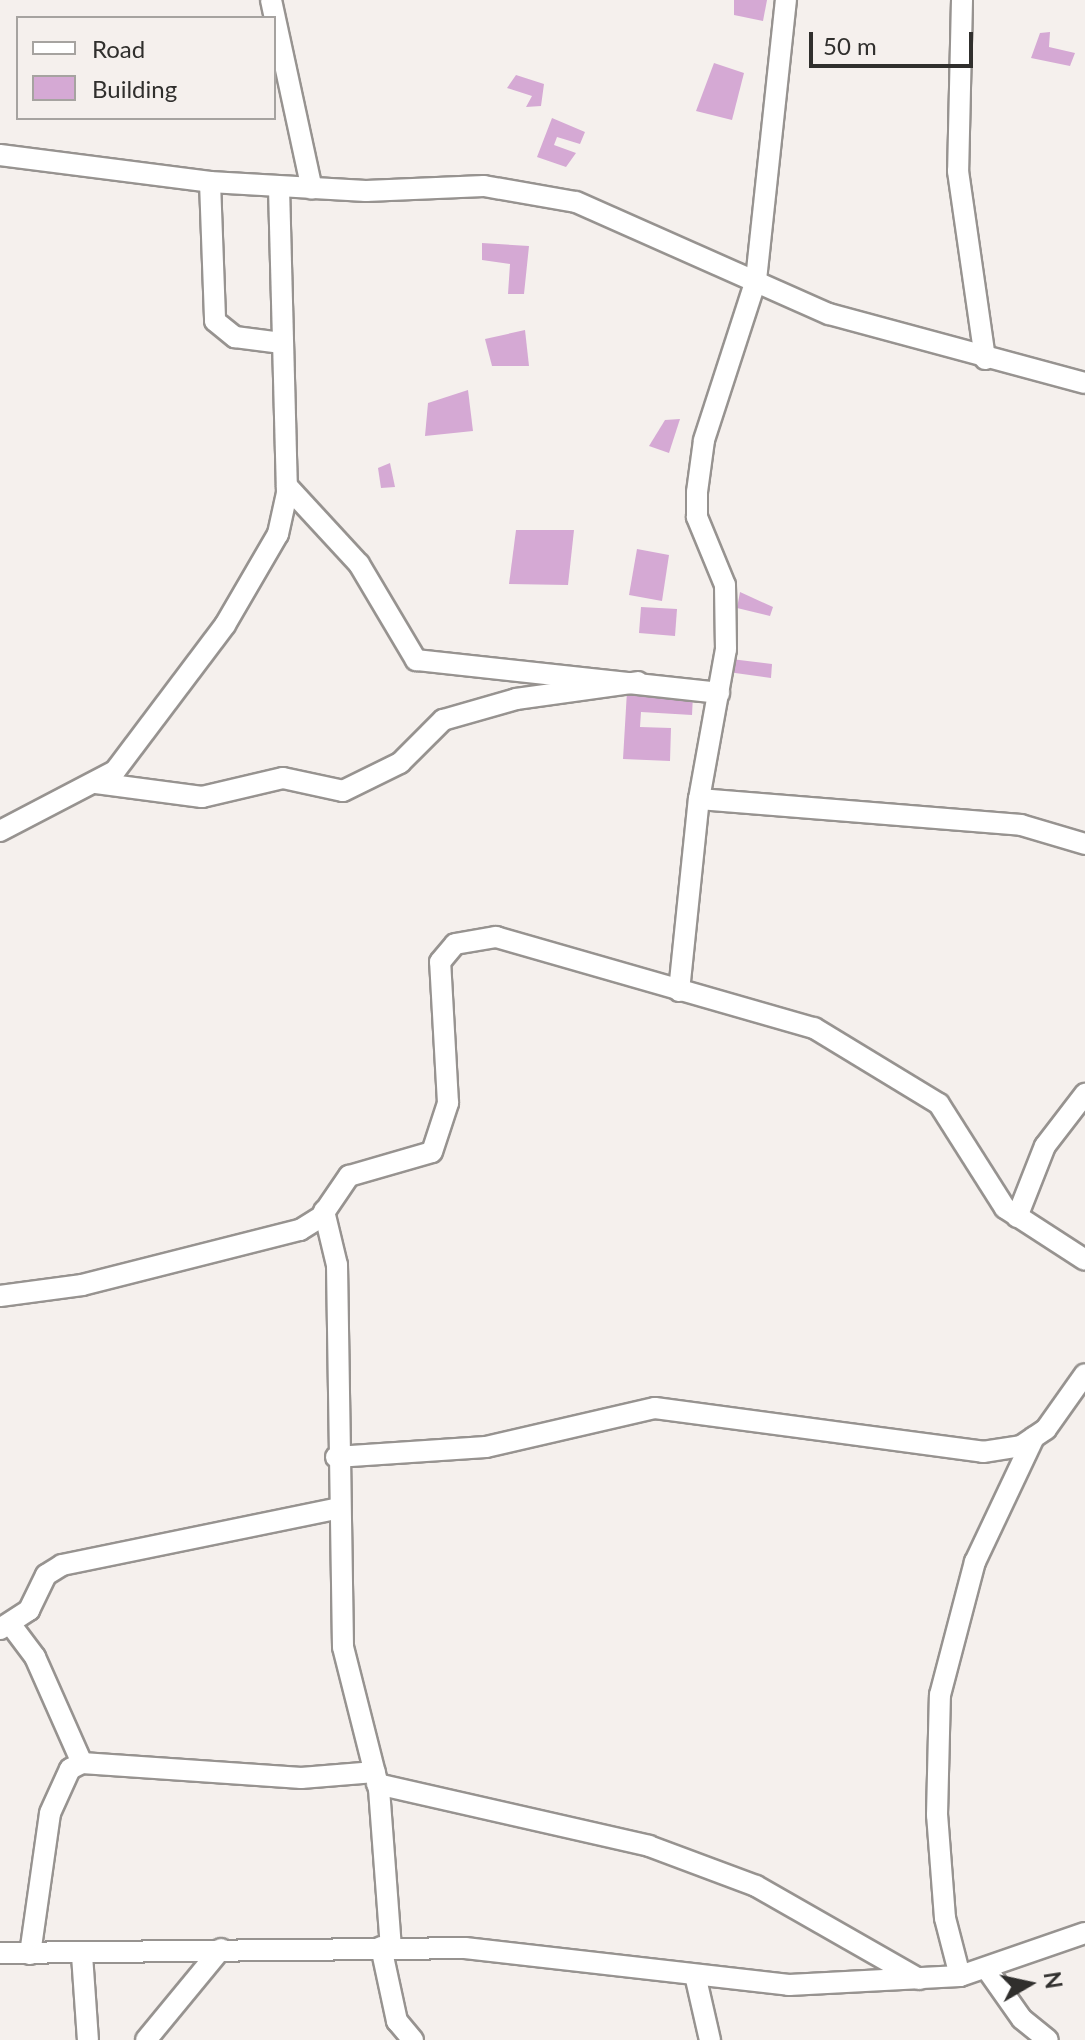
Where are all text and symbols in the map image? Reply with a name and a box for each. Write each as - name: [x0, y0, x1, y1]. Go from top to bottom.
- legend: [16, 16, 276, 120]
- scale bar: [813, 16, 977, 66]
- text: 50 m: [823, 31, 877, 60]
- text: Road: [92, 34, 145, 63]
- text: Building: [92, 74, 177, 103]
- north arrow: [989, 1944, 1069, 2024]
- text: N: [1039, 1970, 1068, 1991]

